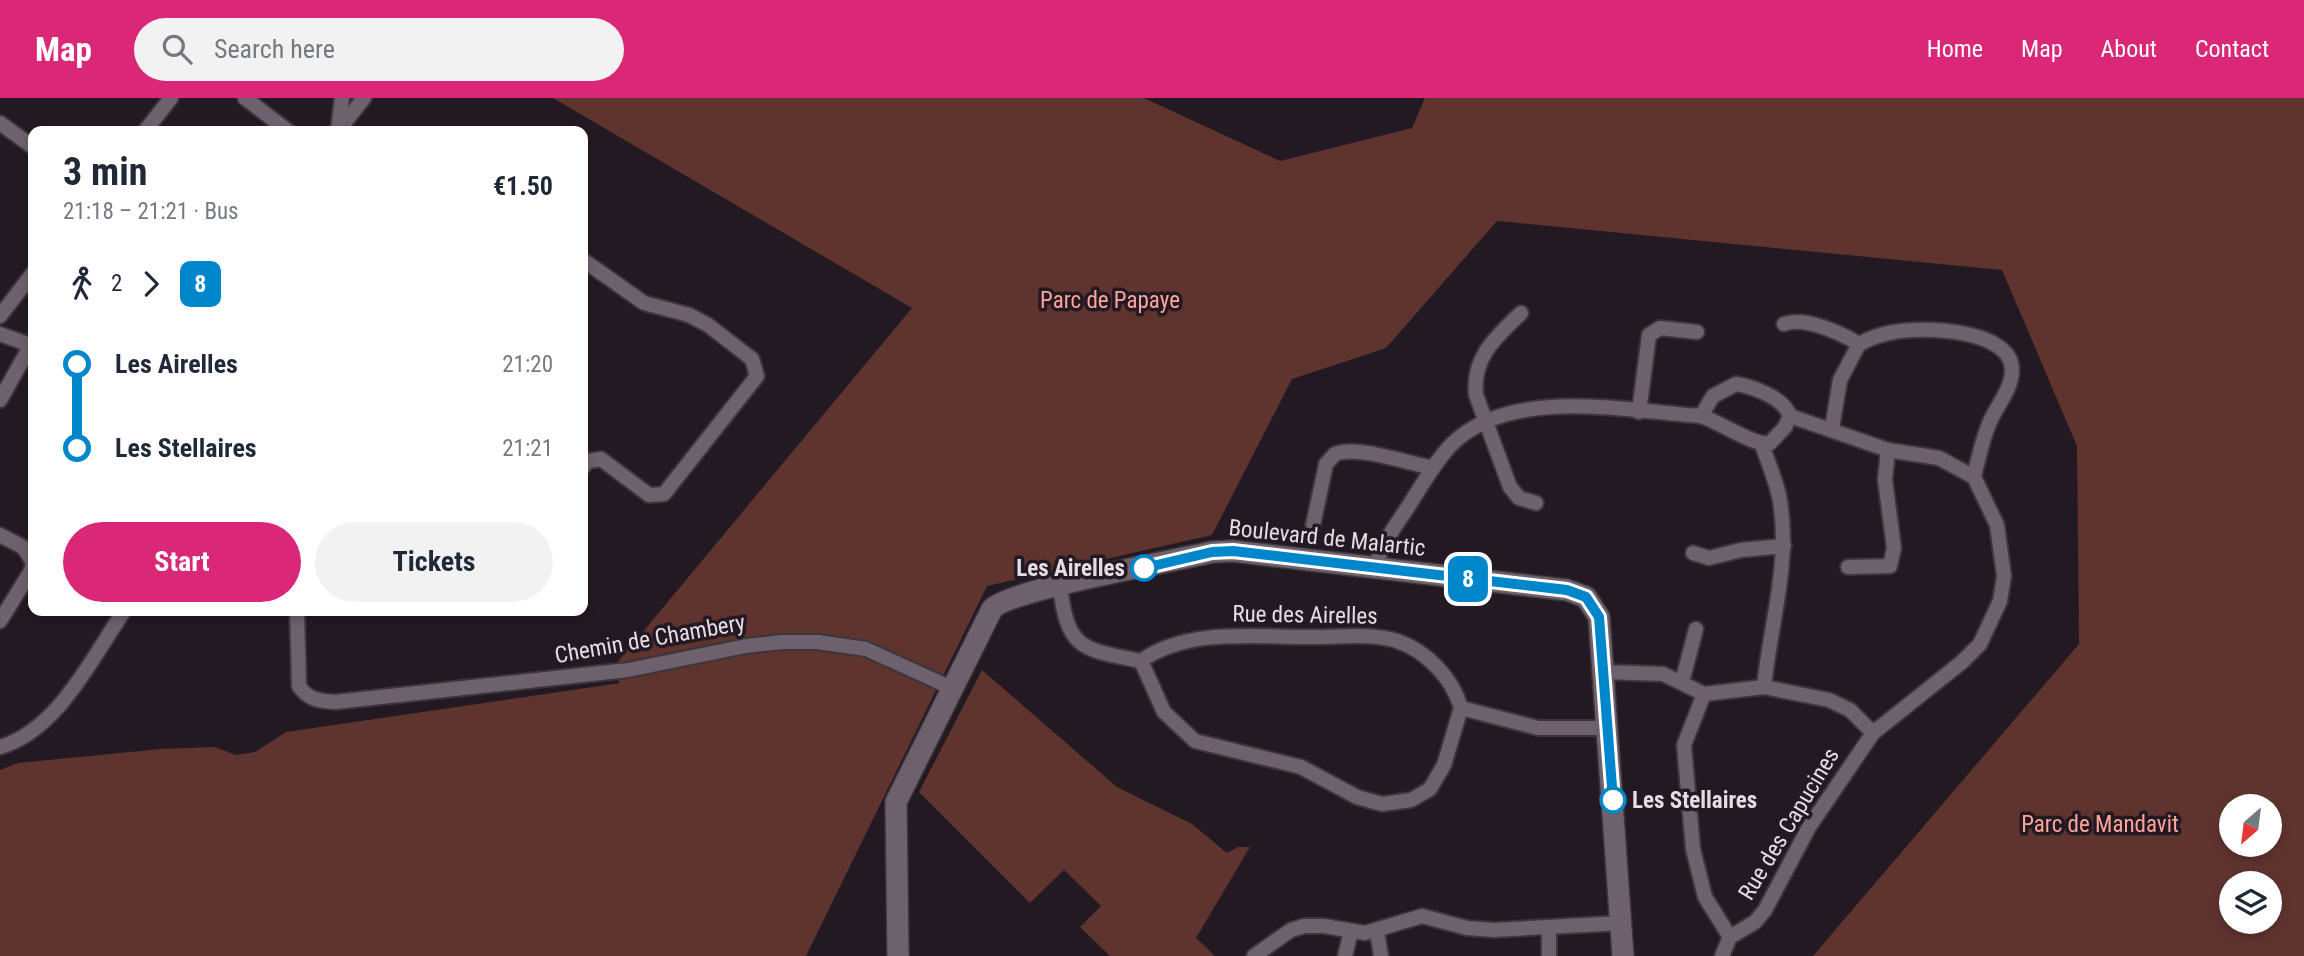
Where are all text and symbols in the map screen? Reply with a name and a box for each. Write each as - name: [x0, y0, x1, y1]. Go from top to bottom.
- search box: [134, 18, 624, 81]
- text: Map: [35, 30, 92, 69]
- icon: search: [158, 30, 196, 68]
- text: Search here: [214, 34, 335, 64]
- text: Home: [1927, 35, 1983, 63]
- text: Map: [2021, 35, 2063, 63]
- text: About: [2101, 35, 2157, 63]
- text: Contact: [2195, 35, 2269, 63]
- text: 3 min: [63, 150, 147, 194]
- text: €1.50: [493, 171, 553, 201]
- text: 21:18 – 21:21 · Bus: [63, 198, 239, 225]
- icon: walk: [63, 265, 101, 303]
- icon: forward: [132, 265, 170, 303]
- text: 2: [111, 270, 122, 297]
- text: 8: [194, 270, 207, 298]
- park label: Parc de Papaye: [1040, 287, 1180, 314]
- text: Les Airelles: [115, 349, 238, 379]
- text: 21:20: [502, 351, 553, 378]
- text: Les Stellaires: [115, 433, 257, 463]
- text: 21:21: [502, 435, 553, 462]
- street label: Boulevard de Malartic: [1227, 514, 1427, 562]
- button: Start: [63, 522, 301, 602]
- button: Tickets: [315, 522, 553, 602]
- place label: Les Airelles: [1016, 555, 1125, 582]
- marker: Les Airelles: [1131, 555, 1157, 581]
- line badge: 8: [1445, 556, 1491, 602]
- text: 8: [1462, 565, 1474, 593]
- street label: Rue des Airelles: [1232, 600, 1378, 630]
- street label: Chemin de Chambery: [553, 609, 748, 669]
- street label: Rue des Capucines: [1733, 743, 1845, 905]
- marker: Les Stellaires: [1600, 787, 1626, 813]
- place label: Les Stellaires: [1632, 787, 1757, 814]
- north arrow: [2219, 794, 2282, 858]
- map controls: [2219, 794, 2282, 934]
- park label: Parc de Mandavit: [2021, 811, 2179, 838]
- button: layers: [2219, 871, 2282, 934]

